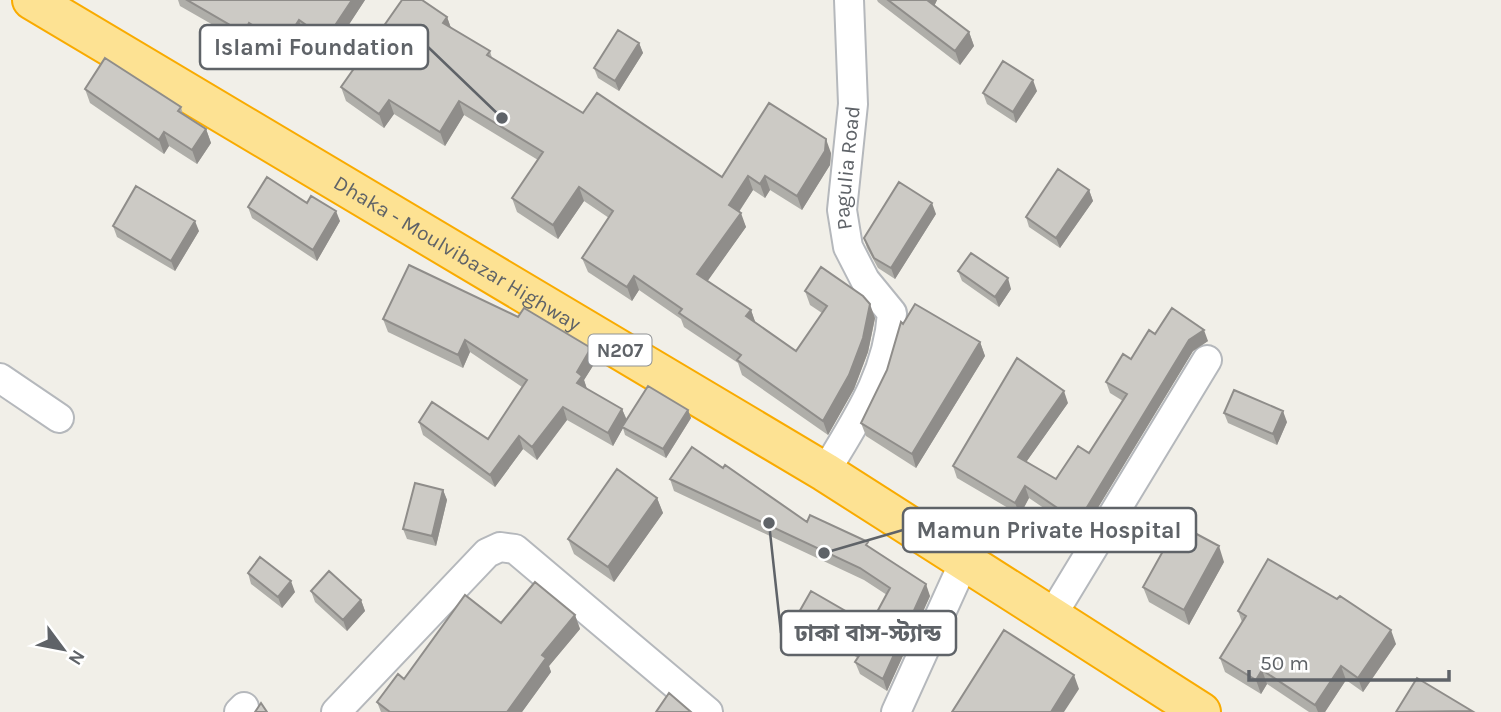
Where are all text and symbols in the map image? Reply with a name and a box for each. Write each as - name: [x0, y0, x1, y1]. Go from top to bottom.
- callout: Islami Foundation: [200, 25, 428, 69]
- text: Islami Foundation: [214, 34, 414, 61]
- street label: Pagulia Road: [830, 105, 865, 232]
- street label: Dhaka - Moulvibazar Highway: [330, 170, 585, 336]
- road number: N207: [588, 334, 652, 366]
- callout: Mamun Private Hospital: [903, 508, 1196, 552]
- text: Mamun Private Hospital: [917, 517, 1181, 544]
- callout: ঢাকা বাস-স্ট্যান্ড: [781, 611, 956, 655]
- north arrow: [28, 614, 98, 684]
- text: ঢাকা বাস-স্ট্যান্ড: [794, 619, 942, 647]
- scale bar: [1249, 638, 1448, 682]
- text: N: [64, 646, 90, 669]
- text: 50 m: [1260, 651, 1309, 675]

